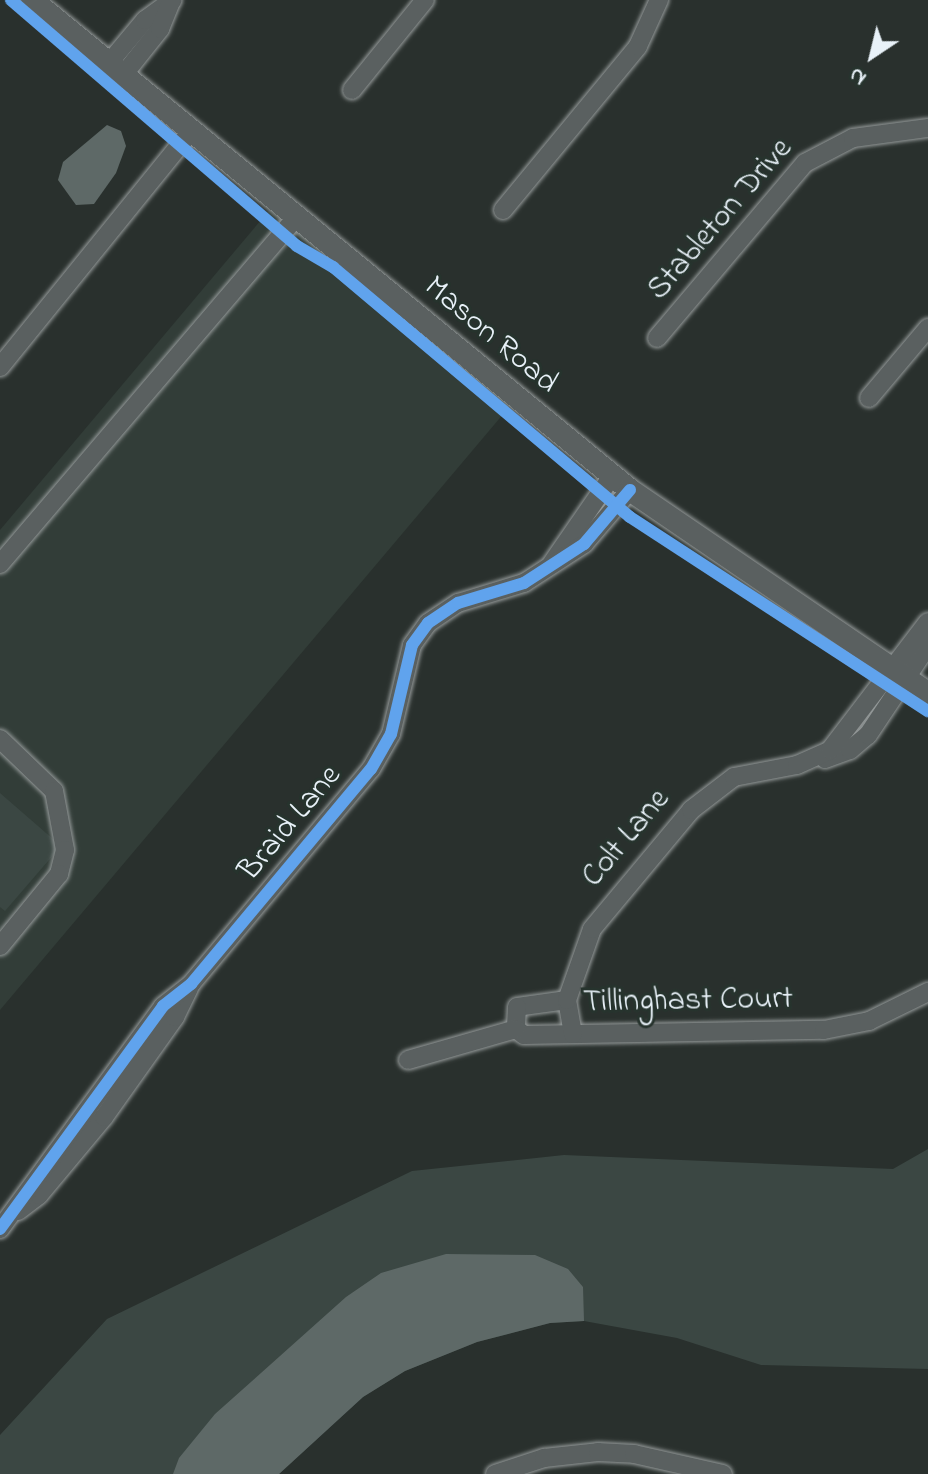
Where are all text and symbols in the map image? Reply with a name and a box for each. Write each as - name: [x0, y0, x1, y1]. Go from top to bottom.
- north arrow: [832, 16, 912, 96]
- text: N: [843, 58, 874, 93]
- street label: Stableton Drive: [640, 131, 802, 309]
- street label: Mason Road: [415, 269, 565, 403]
- street label: Braid Lane: [231, 758, 351, 890]
- street label: Colt Lane: [575, 782, 679, 896]
- street label: Tillinghast Court: [583, 981, 793, 1023]

